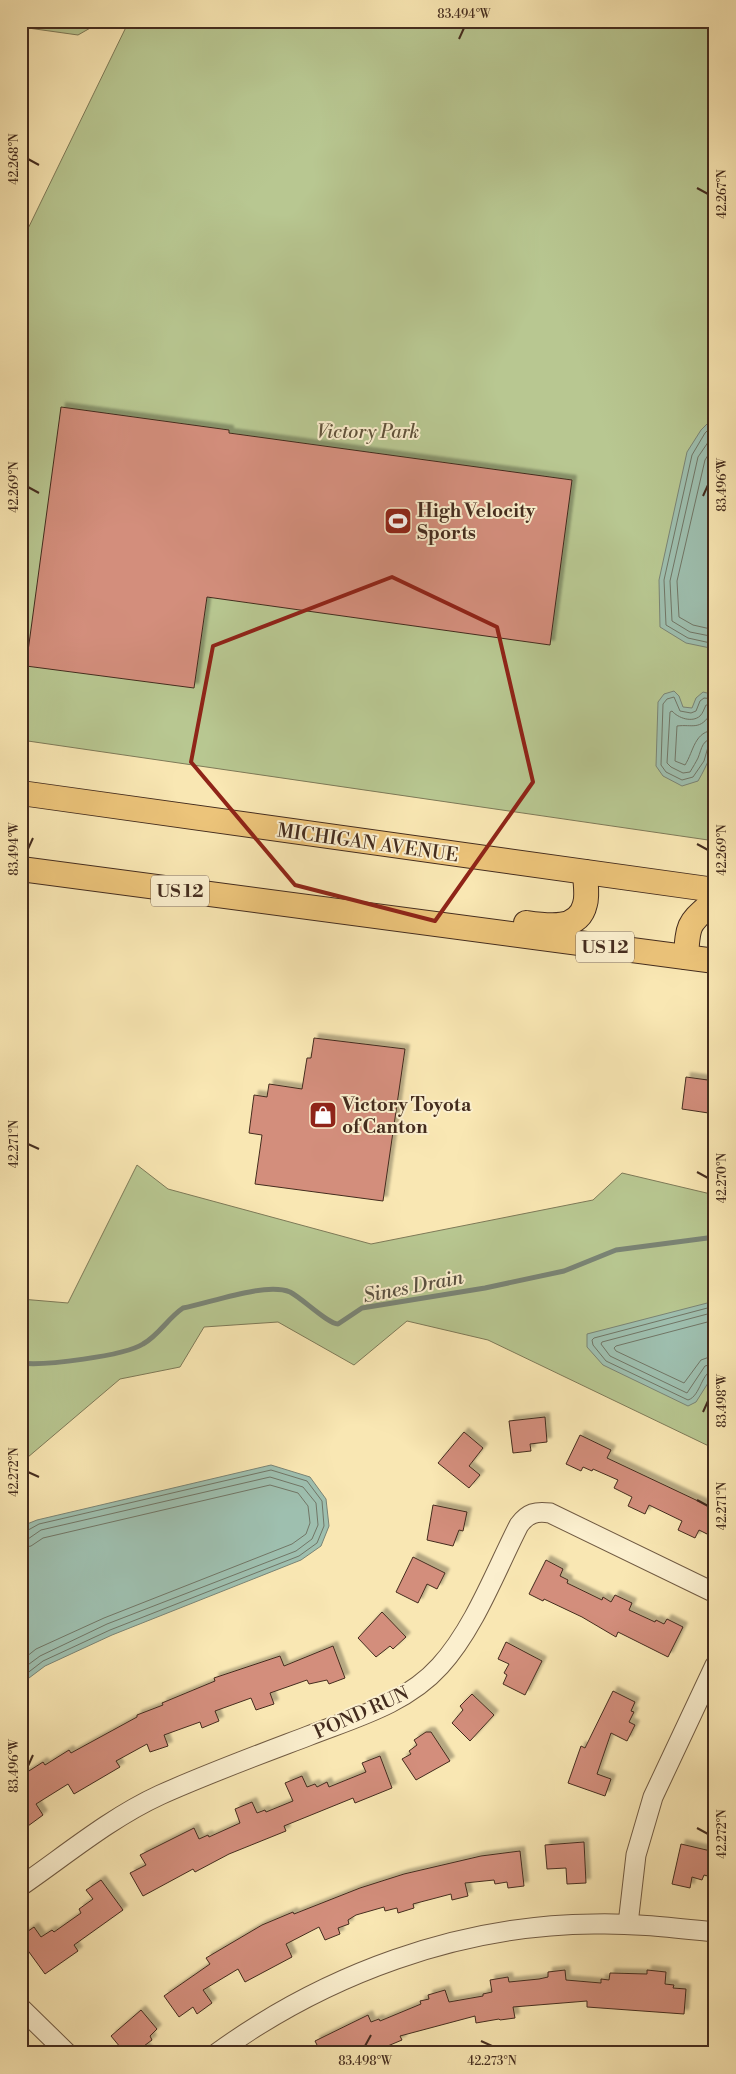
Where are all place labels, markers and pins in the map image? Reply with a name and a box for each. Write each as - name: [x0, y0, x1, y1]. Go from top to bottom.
- place label: High Velocity Sports: [417, 499, 536, 545]
- sports icon: High Velocity Sports: [383, 506, 413, 536]
- place label: Victory Toyota of Canton: [341, 1093, 472, 1139]
- shop icon: Victory Toyota of Canton: [308, 1100, 338, 1130]

